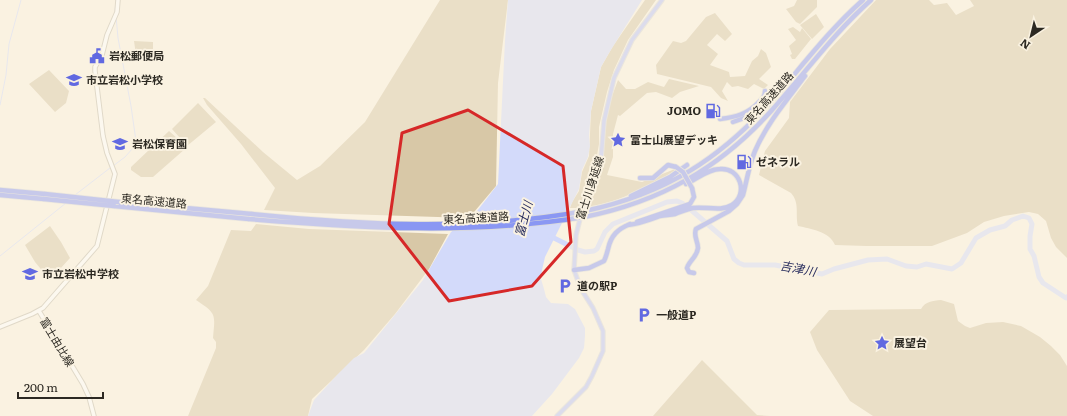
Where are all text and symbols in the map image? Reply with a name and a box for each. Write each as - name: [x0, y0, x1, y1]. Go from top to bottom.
- north arrow: [1011, 16, 1051, 56]
- text: N: [1016, 36, 1033, 54]
- public building icon: 岩松郵便局: [88, 47, 106, 65]
- place label: 岩松郵便局: [109, 47, 164, 63]
- street label: 東名高速道路: [740, 67, 796, 127]
- school or university icon: 市立岩松小学校: [65, 71, 83, 89]
- place label: 市立岩松小学校: [86, 71, 163, 87]
- place label: JOMO: [667, 102, 701, 118]
- fuel station icon: JOMO: [704, 102, 722, 120]
- place icon: 富士山展望デッキ: [609, 131, 627, 149]
- place label: 富士山展望デッキ: [630, 131, 718, 147]
- school or university icon: 岩松保育園: [111, 135, 129, 153]
- place label: 岩松保育園: [132, 135, 187, 151]
- fuel station icon: ゼネラル: [735, 153, 753, 171]
- place label: ゼネラル: [756, 153, 800, 169]
- street label: 富士川身延線: [571, 154, 607, 222]
- street label: 東名高速道路: [121, 189, 188, 211]
- water label: 富士川: [510, 197, 537, 238]
- street label: 東名高速道路: [443, 207, 509, 227]
- water label: 吉津川: [779, 256, 820, 281]
- school or university icon: 市立岩松中学校: [21, 265, 39, 283]
- place label: 市立岩松中学校: [42, 265, 119, 281]
- parking icon: 道の駅P: [556, 277, 574, 295]
- place label: 道の駅P: [577, 277, 617, 293]
- parking icon: 一般道P: [635, 306, 653, 324]
- place label: 一般道P: [656, 306, 696, 322]
- street label: 富士由比線: [37, 314, 79, 369]
- place icon: 展望台: [873, 334, 891, 352]
- place label: 展望台: [894, 334, 927, 350]
- scale bar: [18, 374, 103, 400]
- text: 200 m: [24, 378, 58, 396]

